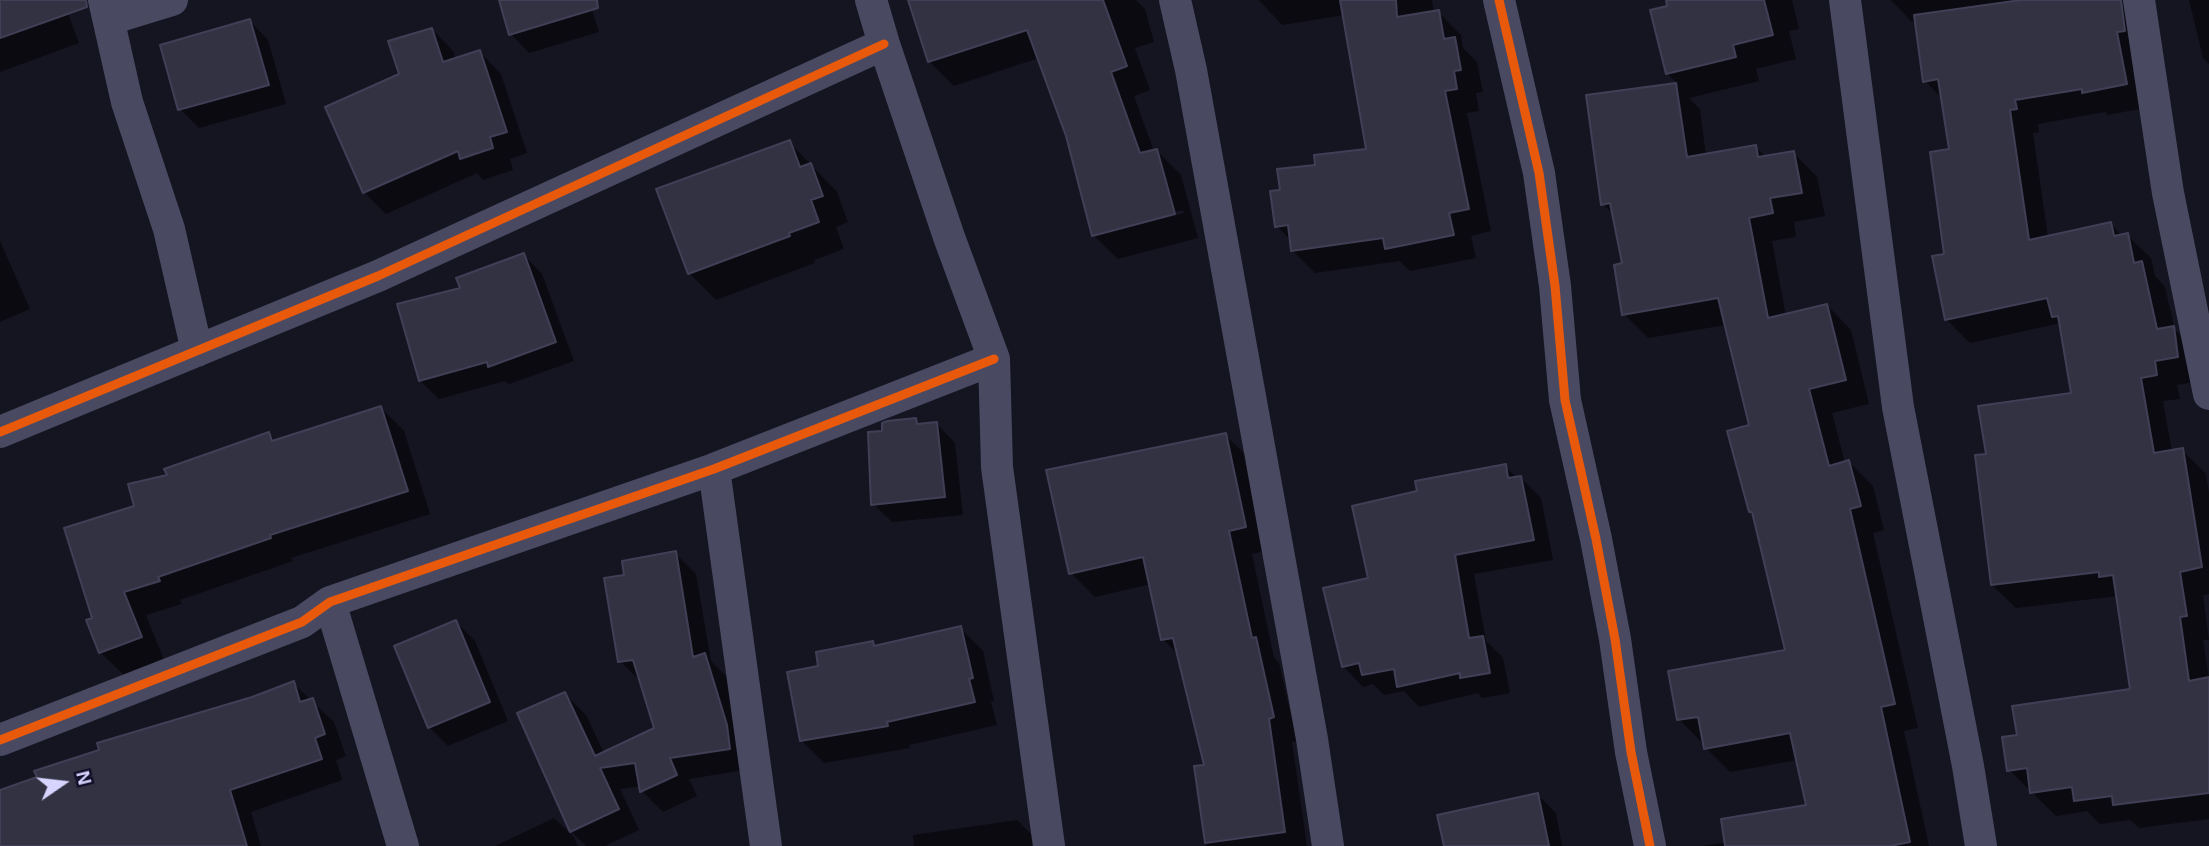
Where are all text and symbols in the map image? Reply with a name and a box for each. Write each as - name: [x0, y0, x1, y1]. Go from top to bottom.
- north arrow: [28, 748, 98, 818]
- text: N: [72, 769, 96, 787]

